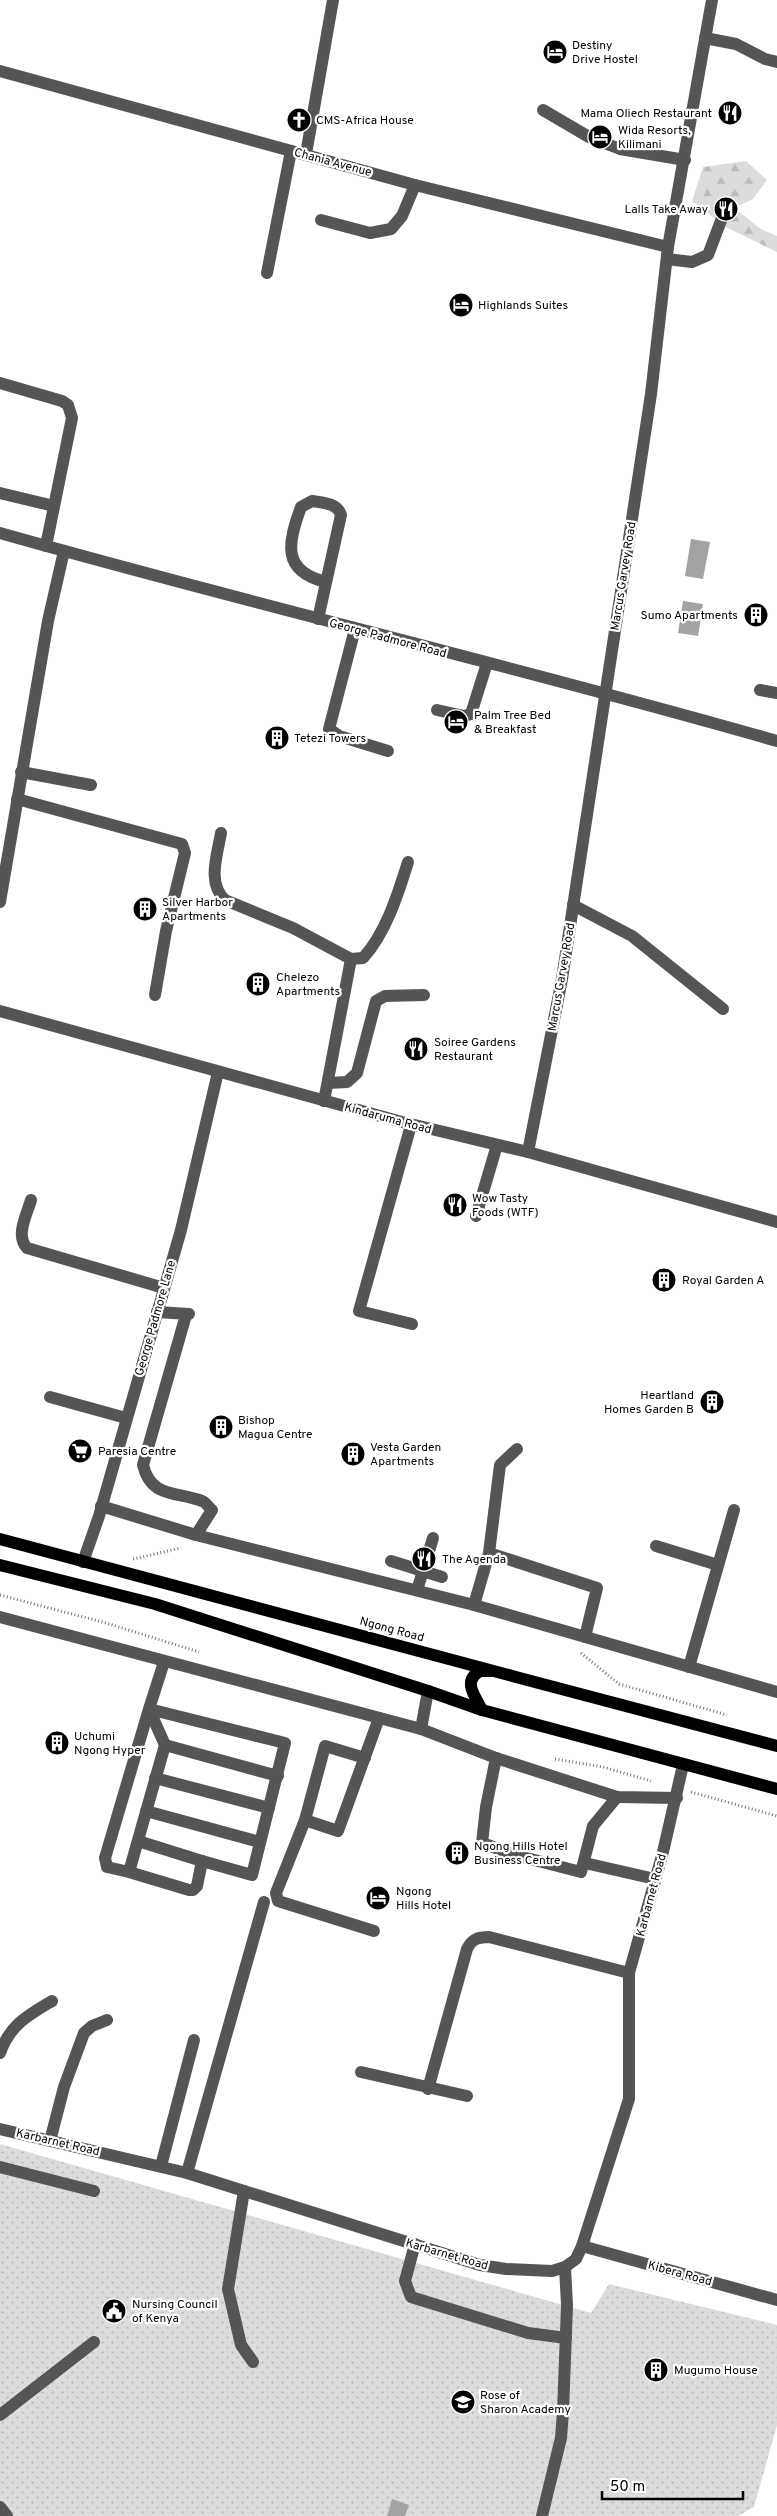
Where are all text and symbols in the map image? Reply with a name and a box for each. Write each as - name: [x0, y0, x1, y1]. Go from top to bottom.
- place label: Destiny Drive Hostel: [572, 38, 638, 68]
- hotel icon: Destiny Drive Hostel: [542, 39, 568, 65]
- restaurant icon: Mama Oliech Restaurant: [717, 100, 743, 126]
- place label: Mama Oliech Restaurant: [581, 106, 712, 122]
- church icon: CMS-Africa House: [286, 107, 312, 133]
- place label: CMS-Africa House: [316, 113, 414, 129]
- place label: Wida Resorts, Kilimani: [618, 123, 691, 153]
- hotel icon: Wida Resorts, Kilimani: [587, 124, 613, 150]
- street label: Chania Avenue: [292, 145, 373, 181]
- restaurant icon: Lalls Take Away: [713, 196, 739, 222]
- place label: Lalls Take Away: [625, 202, 708, 218]
- hotel icon: Highlands Suites: [448, 292, 474, 318]
- place label: Highlands Suites: [478, 298, 568, 314]
- street label: Marcus Garvey Road: [607, 521, 640, 632]
- building icon: Sumo Apartments: [743, 602, 769, 628]
- place label: Sumo Apartments: [641, 608, 738, 624]
- street label: George Padmore Road: [327, 616, 448, 662]
- place label: Palm Tree Bed & Breakfast: [474, 708, 551, 738]
- hotel icon: Palm Tree Bed & Breakfast: [443, 709, 469, 735]
- building icon: Tetezi Towers: [264, 725, 290, 751]
- place label: Tetezi Towers: [294, 731, 366, 747]
- place label: Silver Harbor Apartments: [162, 895, 233, 925]
- building icon: Silver Harbor Apartments: [132, 896, 158, 922]
- street label: Marcus Garvey Road: [545, 922, 579, 1033]
- place label: Chelezo Apartments: [276, 970, 340, 1000]
- building icon: Chelezo Apartments: [245, 971, 271, 997]
- place label: Soiree Gardens Restaurant: [434, 1035, 516, 1065]
- restaurant icon: Soiree Gardens Restaurant: [403, 1036, 429, 1062]
- street label: Kindaruma Road: [342, 1100, 433, 1138]
- place label: Wow Tasty Foods (WTF): [472, 1191, 539, 1221]
- restaurant icon: Wow Tasty Foods (WTF): [442, 1192, 468, 1218]
- street label: George Padmore Lane: [132, 1259, 180, 1378]
- building icon: Royal Garden A: [651, 1267, 677, 1293]
- place label: Royal Garden A: [682, 1273, 764, 1289]
- place label: Heartland Homes Garden B: [604, 1388, 694, 1418]
- building icon: Heartland Homes Garden B: [699, 1389, 725, 1415]
- place label: Bishop Magua Centre: [238, 1413, 312, 1443]
- building icon: Bishop Magua Centre: [208, 1414, 234, 1440]
- supermarket icon: Paresia Centre: [67, 1438, 93, 1464]
- place label: Vesta Garden Apartments: [370, 1440, 441, 1470]
- building icon: Vesta Garden Apartments: [340, 1441, 366, 1467]
- place label: Paresia Centre: [98, 1444, 176, 1460]
- restaurant icon: The Agenda: [411, 1546, 437, 1572]
- place label: The Agenda: [442, 1552, 506, 1568]
- street label: Ngong Road: [358, 1614, 426, 1646]
- place label: Uchumi Ngong Hyper: [74, 1729, 146, 1759]
- building icon: Uchumi Ngong Hyper: [44, 1730, 70, 1756]
- place label: Ngong Hills Hotel Business Centre: [474, 1839, 568, 1869]
- building icon: Ngong Hills Hotel Business Centre: [444, 1840, 470, 1866]
- street label: Karbarnet Road: [633, 1852, 671, 1938]
- place label: Ngong Hills Hotel: [396, 1884, 451, 1914]
- hotel icon: Ngong Hills Hotel: [365, 1885, 391, 1911]
- street label: Karbarnet Road: [14, 2126, 101, 2160]
- street label: Karbarnet Road: [404, 2236, 490, 2274]
- street label: Kibera Road: [646, 2258, 714, 2290]
- place label: Nursing Council of Kenya: [132, 2297, 218, 2327]
- public building icon: Nursing Council of Kenya: [101, 2298, 127, 2324]
- building icon: Mugumo House: [643, 2357, 669, 2383]
- place label: Mugumo House: [674, 2363, 758, 2379]
- place label: Rose of Sharon Academy: [480, 2388, 571, 2418]
- school or university icon: Rose of Sharon Academy: [450, 2389, 476, 2415]
- scale bar: [602, 2468, 743, 2500]
- text: 50 m: [610, 2478, 645, 2497]

